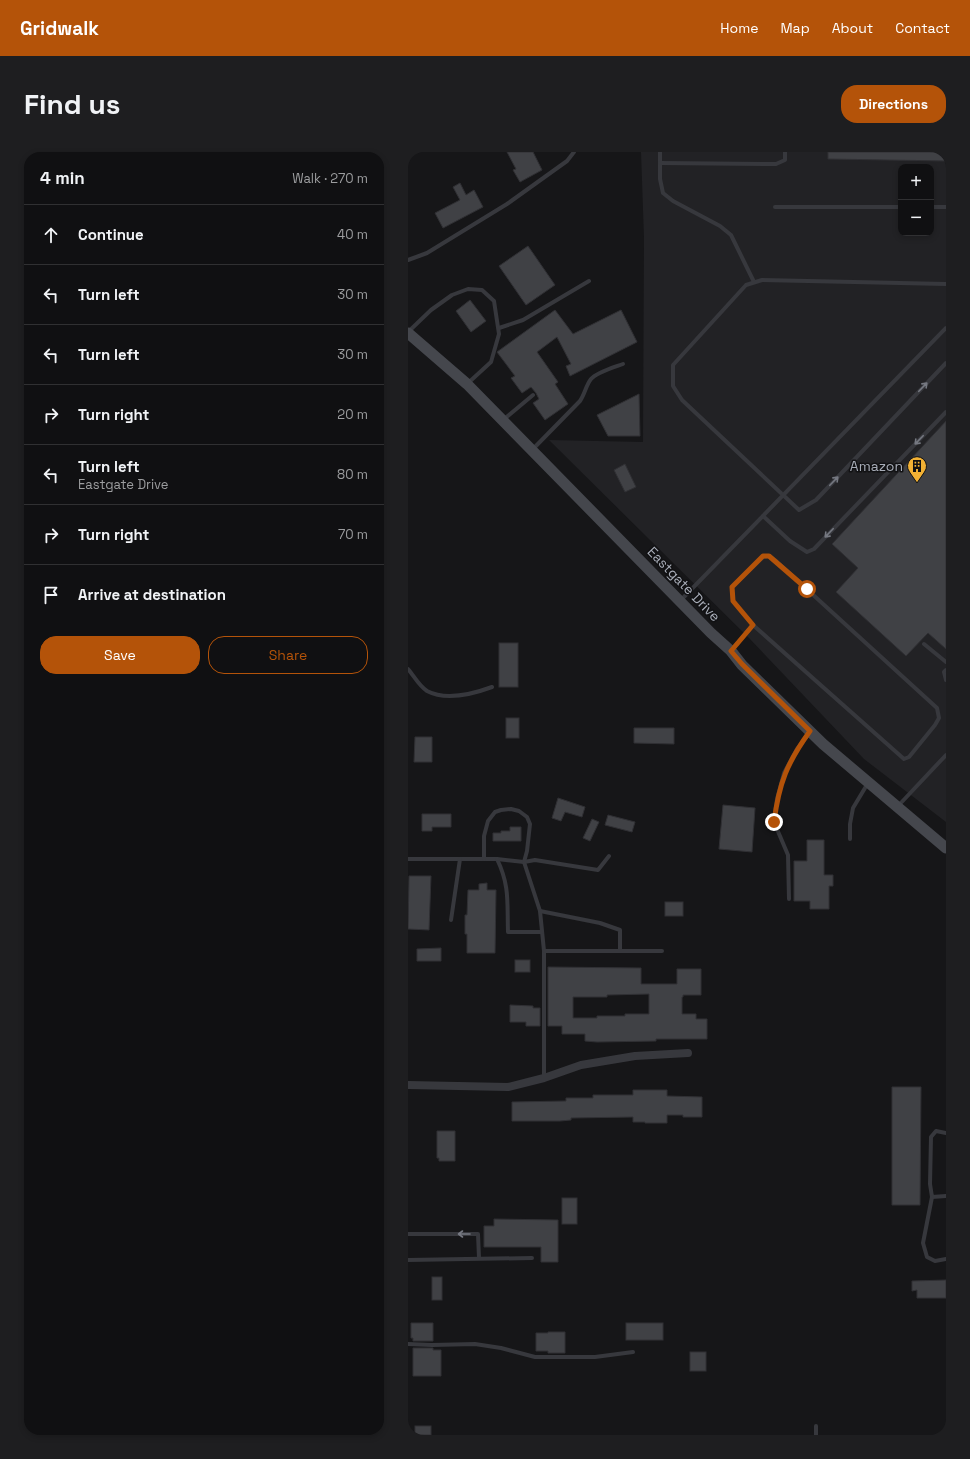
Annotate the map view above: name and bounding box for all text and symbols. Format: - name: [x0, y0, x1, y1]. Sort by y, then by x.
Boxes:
- text: Gridwalk: [20, 16, 99, 41]
- text: Home: [720, 19, 758, 37]
- text: Map: [780, 19, 810, 37]
- text: About: [832, 19, 873, 37]
- text: Contact: [895, 19, 950, 37]
- button: Directions: [841, 85, 946, 123]
- text: Find us: [24, 86, 121, 122]
- map controls: [898, 164, 934, 236]
- button: +: [898, 164, 934, 200]
- text: 4 min: [40, 167, 85, 189]
- text: Walk · 270 m: [292, 170, 368, 187]
- button: −: [898, 200, 934, 236]
- icon: ahead: [40, 224, 62, 246]
- text: Continue: [78, 225, 144, 244]
- text: 40 m: [337, 226, 368, 243]
- icon: left: [40, 284, 62, 306]
- text: Turn left: [78, 285, 140, 304]
- text: 30 m: [337, 286, 368, 303]
- icon: left: [40, 344, 62, 366]
- text: Turn left: [78, 345, 140, 364]
- text: 30 m: [337, 346, 368, 363]
- one-way arrow: [919, 382, 928, 392]
- icon: right: [40, 404, 62, 426]
- text: Turn right: [78, 405, 149, 424]
- text: 20 m: [337, 406, 368, 423]
- one-way arrow: [914, 435, 924, 445]
- building icon: Amazon: [906, 455, 928, 483]
- text: Turn left: [78, 457, 140, 476]
- place label: Amazon: [850, 457, 903, 475]
- icon: left: [40, 464, 62, 486]
- text: 80 m: [337, 466, 368, 483]
- text: Eastgate Drive: [78, 476, 169, 493]
- one-way arrow: [829, 476, 839, 486]
- icon: right: [40, 524, 62, 546]
- text: Turn right: [78, 525, 149, 544]
- text: 70 m: [338, 526, 368, 543]
- one-way arrow: [824, 528, 834, 538]
- street label: Eastgate Drive: [644, 543, 724, 625]
- route start: [798, 580, 816, 598]
- icon: arrive: [40, 584, 62, 606]
- text: Arrive at destination: [78, 585, 226, 604]
- button: Save: [40, 636, 200, 674]
- button: Share: [208, 636, 368, 674]
- route end: [765, 813, 783, 831]
- one-way arrow: [458, 1230, 471, 1238]

